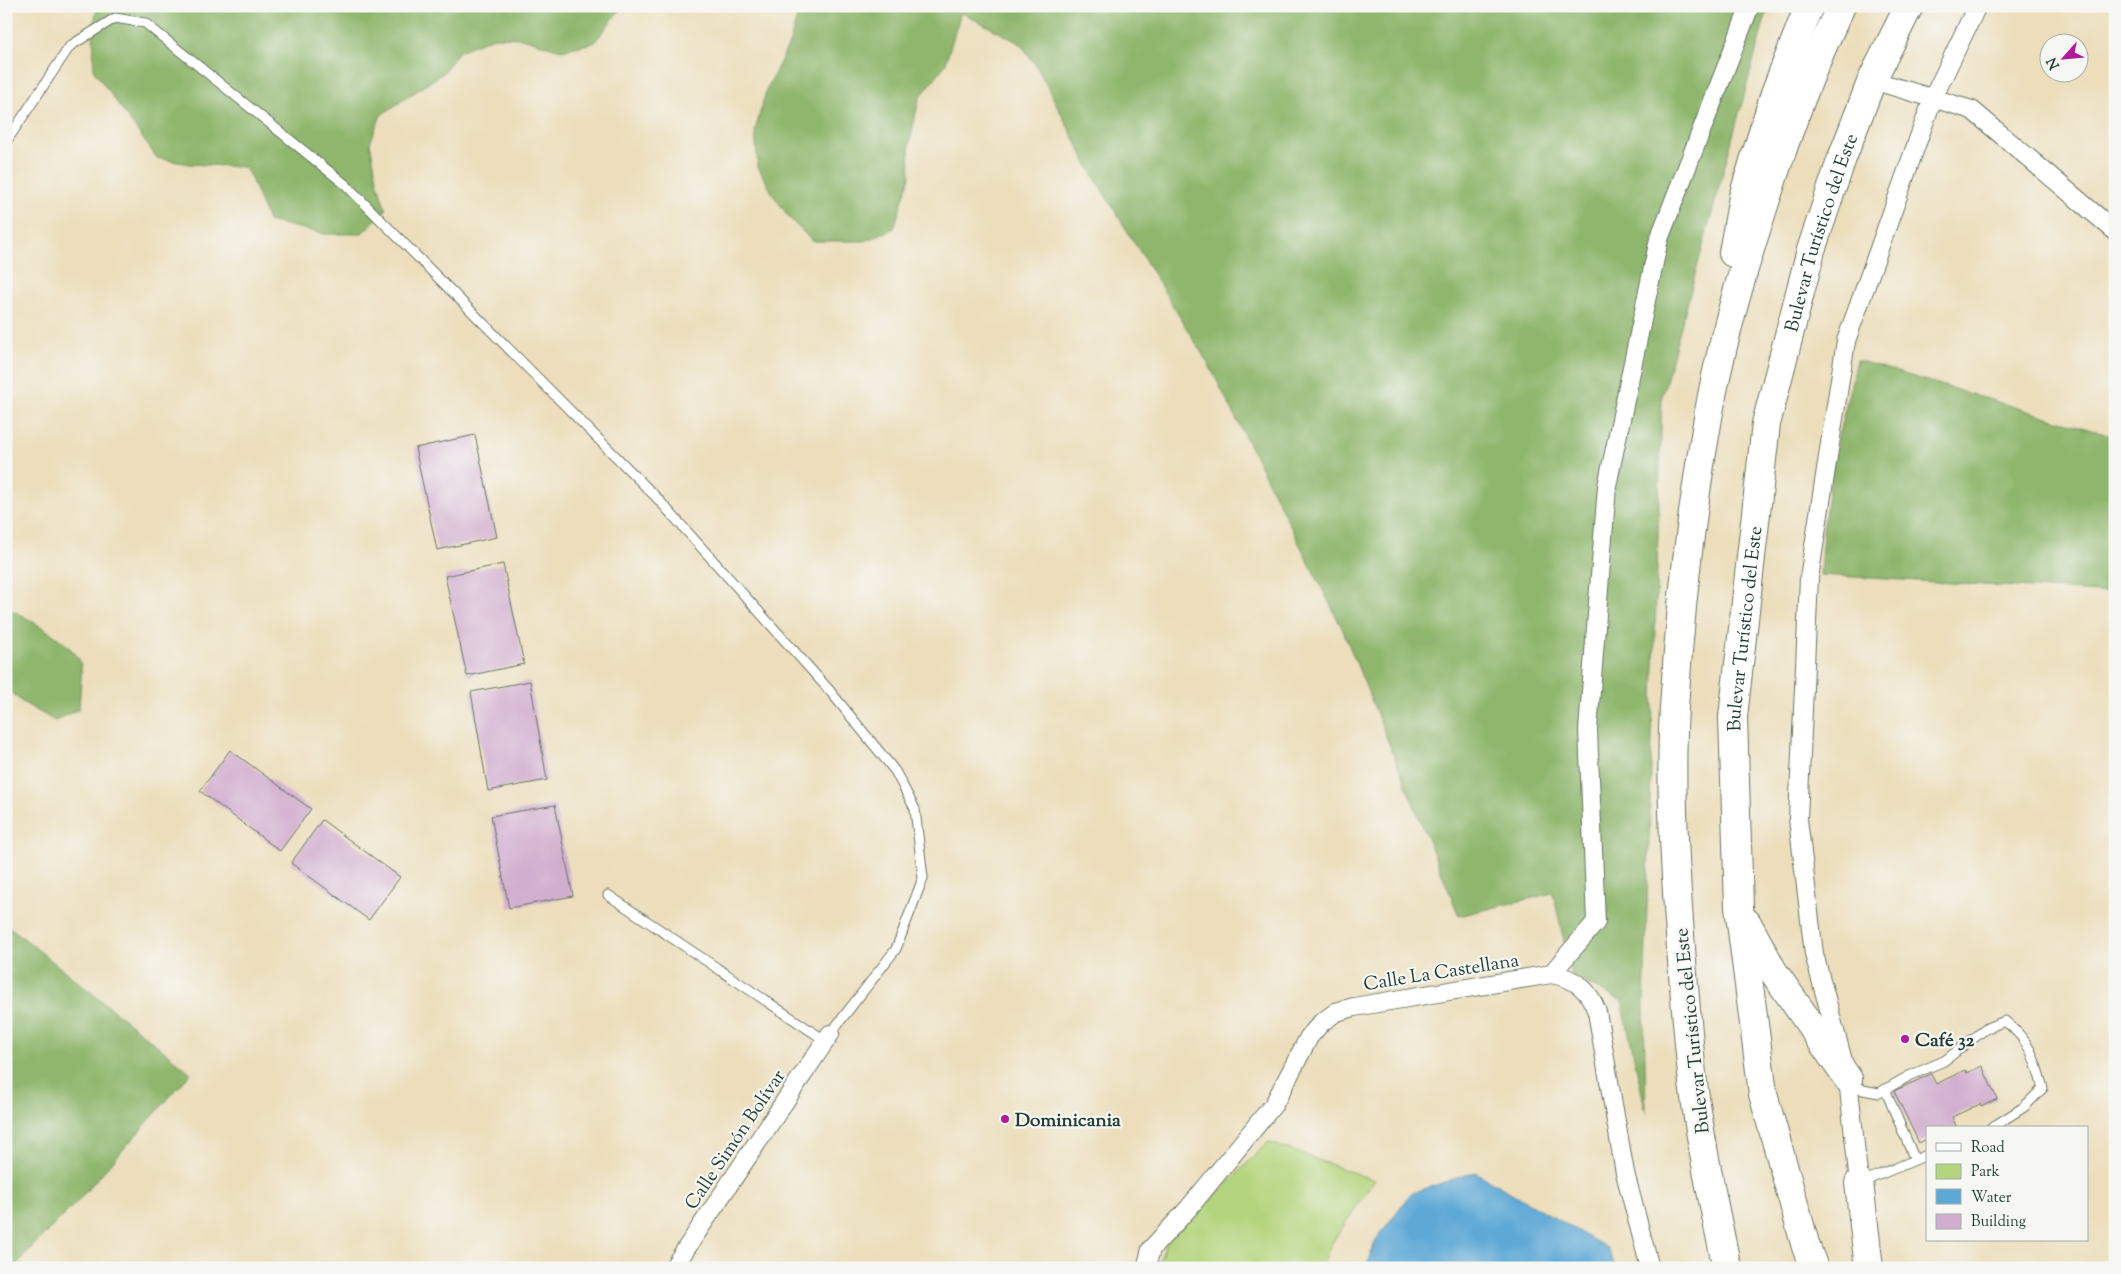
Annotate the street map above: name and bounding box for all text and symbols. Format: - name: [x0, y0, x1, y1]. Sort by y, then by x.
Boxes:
- north arrow: [2038, 32, 2088, 82]
- text: N: [2043, 53, 2066, 73]
- street label: Bulevar Turístico del Este: [1779, 130, 1866, 335]
- street label: Bulevar Turístico del Este: [1722, 524, 1770, 732]
- street label: Bulevar Turístico del Este: [1669, 926, 1718, 1135]
- street label: Calle La Castellana: [1362, 948, 1521, 999]
- place label: Café 32: [1915, 1028, 1975, 1055]
- marker: Café 32: [1899, 1033, 1911, 1045]
- street label: Calle Simón Bolívar: [679, 1065, 793, 1216]
- place label: Dominicania: [1015, 1108, 1121, 1135]
- marker: Dominicania: [999, 1113, 1011, 1125]
- legend: [1926, 1126, 2088, 1242]
- text: Road: [1971, 1138, 2005, 1159]
- text: Park: [1971, 1162, 2000, 1183]
- text: Water: [1971, 1188, 2012, 1209]
- text: Building: [1971, 1212, 2026, 1233]

